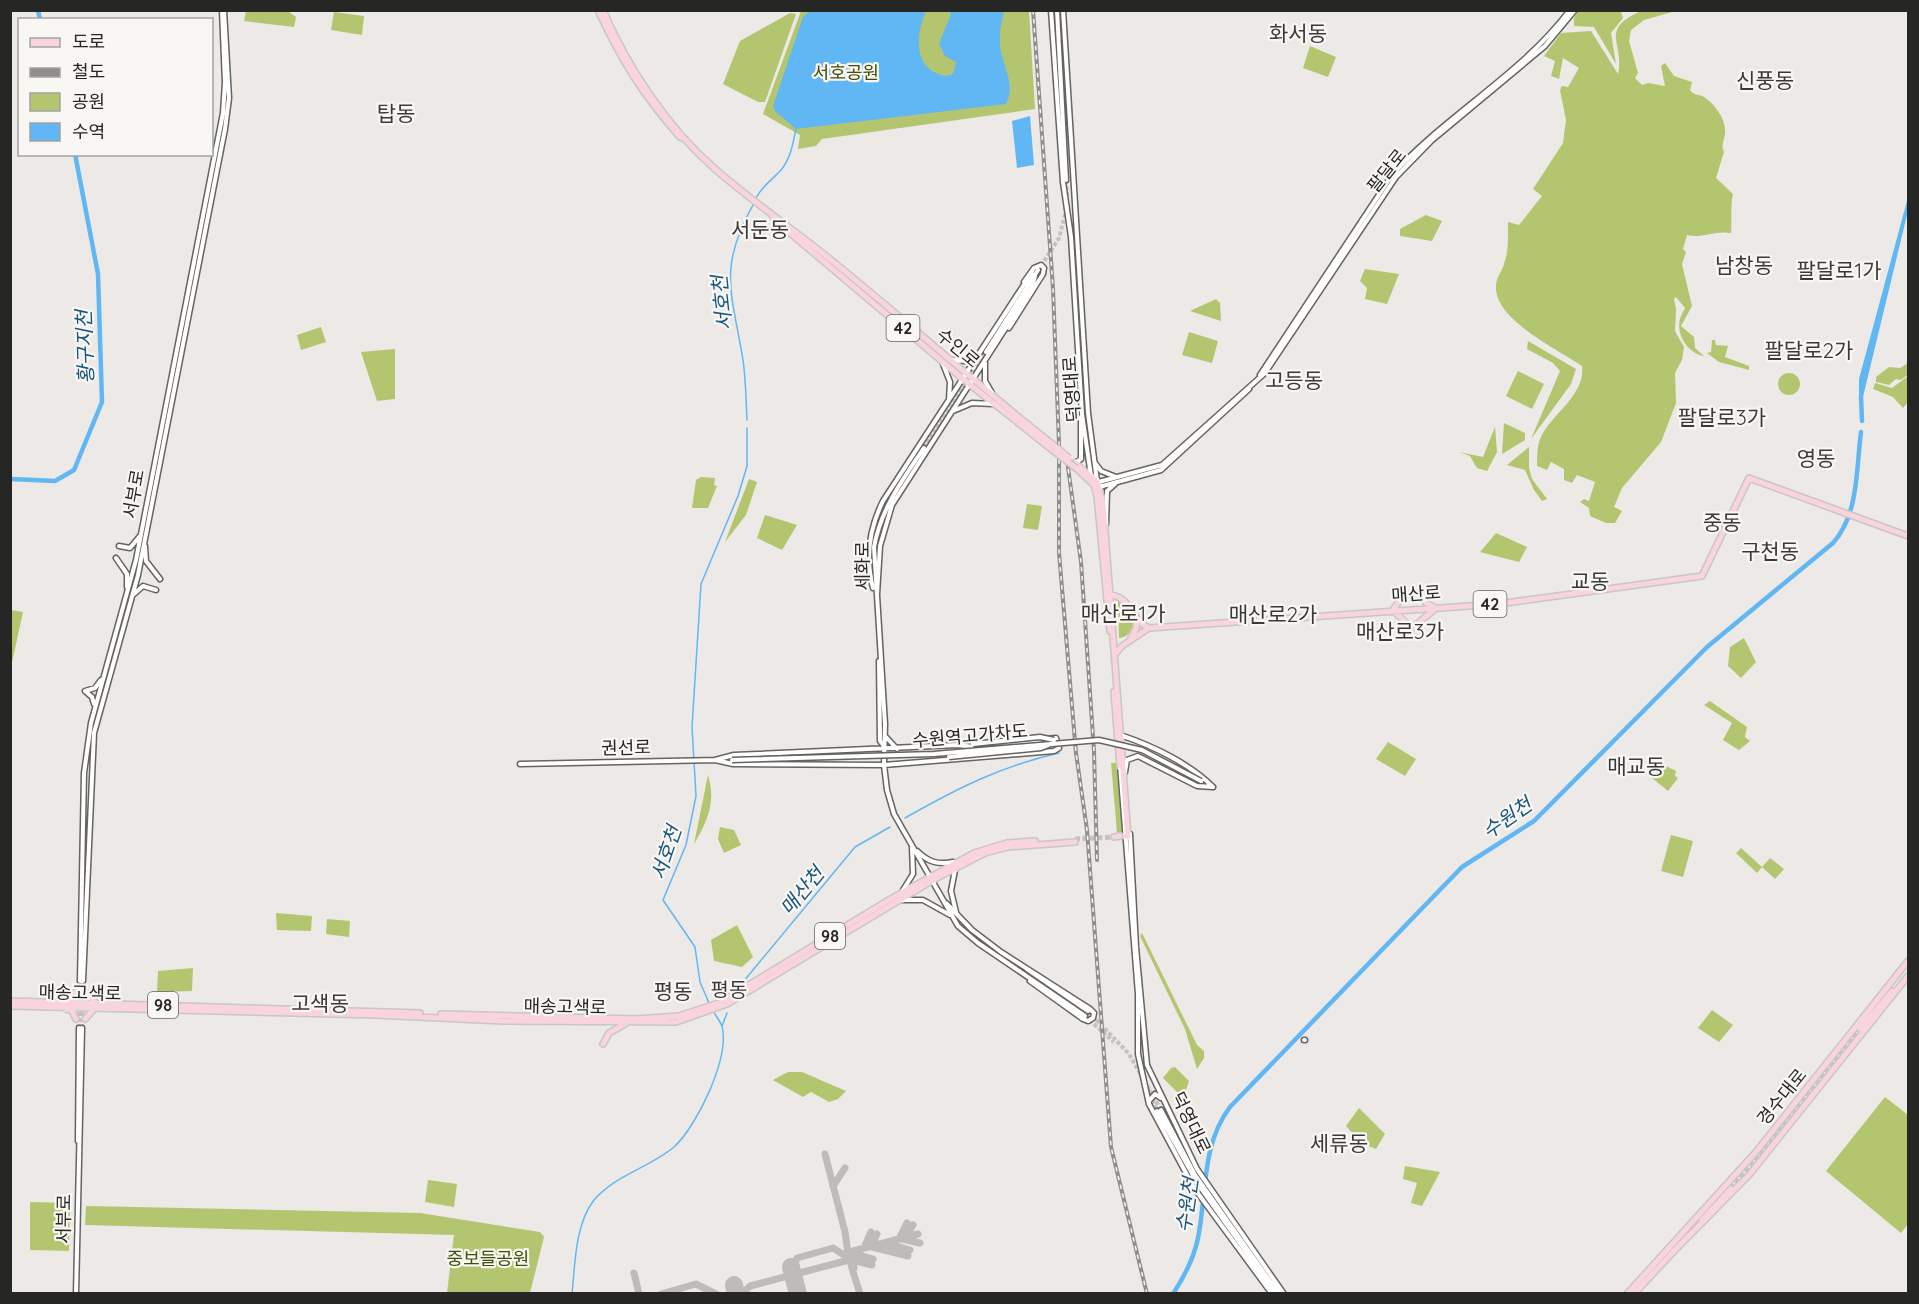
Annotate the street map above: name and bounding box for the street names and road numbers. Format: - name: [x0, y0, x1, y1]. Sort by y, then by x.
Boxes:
- street label: 팔달로: [1362, 144, 1411, 197]
- road number: 42: [886, 315, 920, 341]
- street label: 수인로: [932, 323, 985, 372]
- street label: 덕영대로: [1058, 355, 1085, 423]
- street label: 서부로: [118, 467, 149, 520]
- street label: 세화로: [851, 541, 874, 591]
- street label: 매산로: [1390, 580, 1442, 607]
- road number: 42: [1474, 591, 1506, 617]
- street label: 수원역고가차도: [911, 719, 1029, 752]
- street label: 권선로: [601, 736, 651, 759]
- road number: 98: [815, 923, 845, 949]
- street label: 매송고색로: [38, 980, 122, 1005]
- road number: 98: [148, 992, 178, 1018]
- street label: 매송고색로: [523, 994, 607, 1019]
- street label: 경수대로: [1752, 1064, 1811, 1130]
- street label: 덕영대로: [1167, 1088, 1216, 1158]
- street label: 서부로: [52, 1194, 75, 1244]

